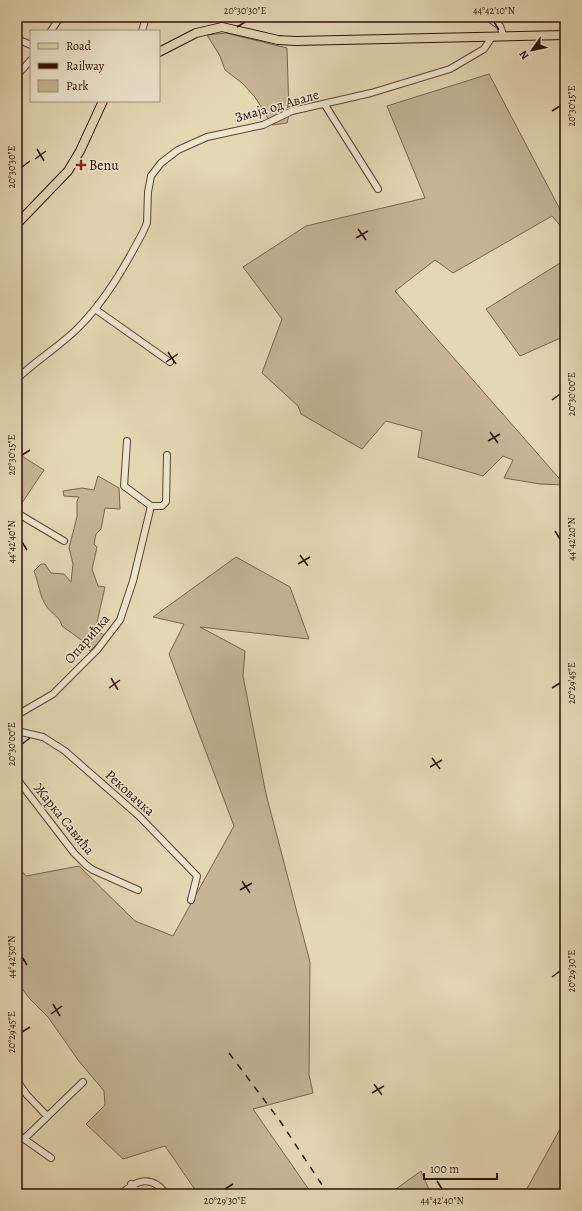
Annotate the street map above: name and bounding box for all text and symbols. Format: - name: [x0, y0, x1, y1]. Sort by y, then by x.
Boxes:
- text: 20°30'30"E: [224, 4, 266, 17]
- text: 44°42'10"N: [473, 4, 515, 17]
- legend: [30, 30, 160, 102]
- north arrow: [512, 30, 552, 70]
- text: Road: [66, 38, 92, 54]
- text: N: [516, 48, 533, 63]
- text: Railway: [66, 58, 105, 74]
- text: Park: [66, 78, 89, 94]
- street label: Змаја од Авале: [233, 85, 321, 127]
- text: 20°30'15"E: [565, 85, 578, 126]
- text: 20°30'30"E: [5, 146, 18, 188]
- place label: Benu: [89, 156, 119, 175]
- marker: Benu: [76, 160, 86, 170]
- text: 20°30'00"E: [565, 372, 578, 416]
- text: 20°30'15"E: [5, 434, 18, 475]
- text: 44°42'20"N: [565, 517, 578, 561]
- text: 44°42'40"N: [5, 520, 18, 564]
- street label: Опарићка: [60, 609, 114, 668]
- text: 20°29'45"E: [565, 662, 578, 704]
- text: 20°30'00"E: [5, 722, 18, 766]
- street label: Рековачка: [101, 766, 159, 821]
- street label: Жарка Савића: [29, 779, 99, 859]
- text: 44°42'50"N: [5, 936, 18, 978]
- text: 20°29'30"E: [565, 950, 578, 992]
- text: 20°29'45"E: [5, 1011, 18, 1053]
- scale bar: [424, 1155, 497, 1181]
- text: 100 m: [430, 1161, 459, 1177]
- text: 20°29'30"E: [204, 1194, 246, 1207]
- text: 44°42'40"N: [420, 1194, 464, 1207]

